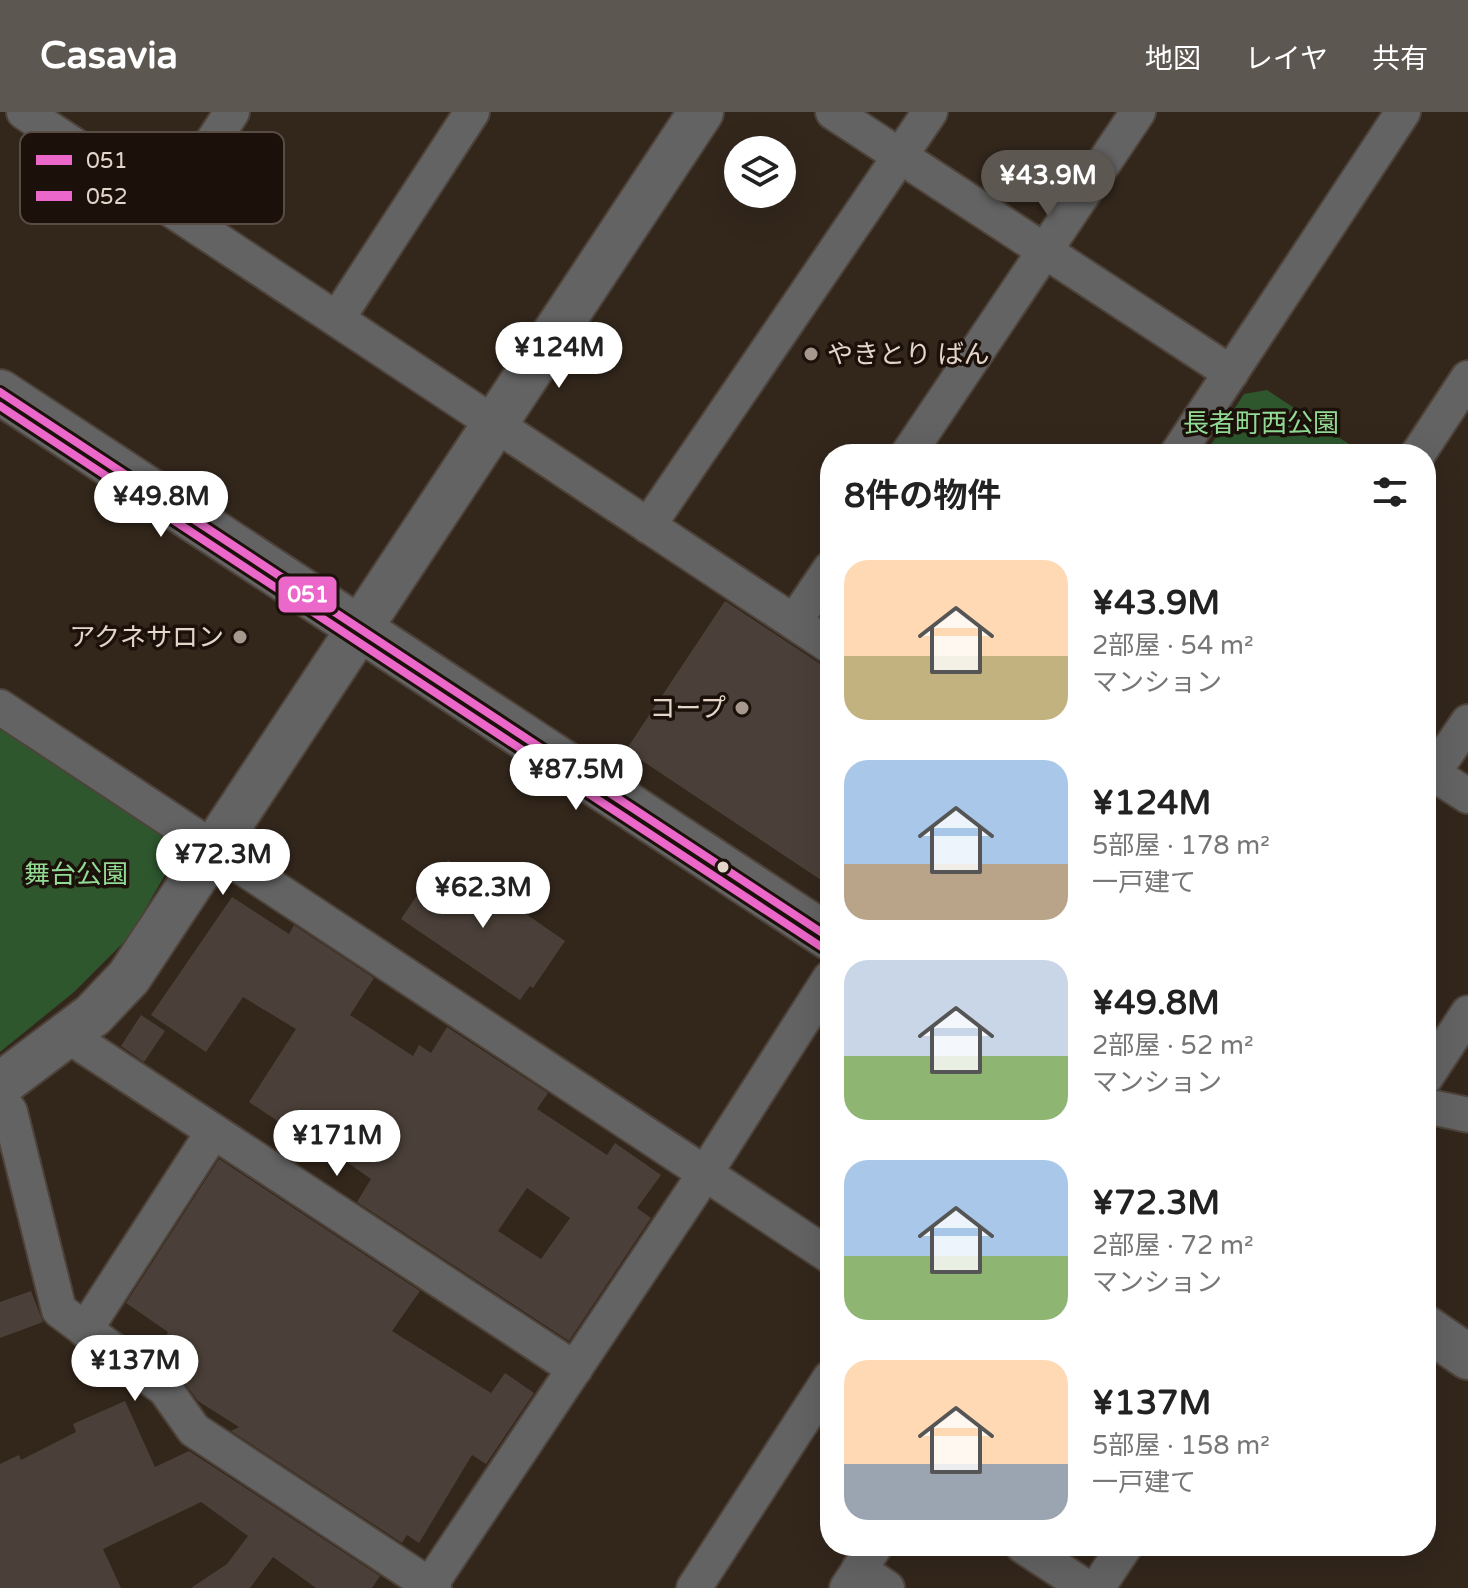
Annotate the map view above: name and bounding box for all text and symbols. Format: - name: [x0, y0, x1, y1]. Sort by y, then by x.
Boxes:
- text: Casavia: [40, 33, 178, 79]
- text: 地図: [1145, 42, 1201, 76]
- text: レイヤ: [1245, 42, 1328, 76]
- text: 共有: [1372, 42, 1428, 76]
- legend: [20, 132, 284, 224]
- map controls: [724, 136, 796, 208]
- button: layers: [724, 136, 796, 208]
- text: 051: [86, 148, 127, 174]
- pin: ¥43.9M: [983, 150, 1113, 218]
- text: ¥43.9M: [999, 160, 1097, 191]
- text: 052: [86, 184, 127, 210]
- pin: ¥124M: [503, 322, 615, 390]
- text: ¥124M: [513, 332, 605, 363]
- place label: やきとり ばん: [827, 339, 990, 370]
- marker: やきとり ばん: [802, 345, 820, 363]
- park label: 長者町西公園: [1183, 408, 1339, 439]
- icon: filters: [1368, 470, 1412, 514]
- pin: ¥49.8M: [96, 471, 226, 539]
- text: 8件の物件: [844, 476, 1001, 517]
- text: ¥49.8M: [112, 481, 210, 512]
- line badge: 051: [277, 575, 338, 614]
- text: 051: [287, 582, 329, 608]
- text: ¥43.9M: [1092, 583, 1220, 624]
- icon: home: [908, 592, 1004, 688]
- place label: アクネサロン: [69, 622, 224, 653]
- marker: アクネサロン: [231, 628, 249, 646]
- text: 2部屋 · 54 m²: [1092, 630, 1254, 661]
- text: マンション: [1092, 667, 1222, 698]
- place label: コープ: [650, 693, 726, 724]
- marker: コープ: [733, 699, 751, 717]
- pin: ¥87.5M: [511, 744, 641, 812]
- text: ¥87.5M: [528, 754, 624, 785]
- text: ¥124M: [1092, 783, 1211, 824]
- icon: home: [908, 792, 1004, 888]
- pin: ¥72.3M: [158, 829, 288, 897]
- text: 5部屋 · 178 m²: [1092, 830, 1270, 861]
- text: ¥72.3M: [174, 839, 272, 870]
- park label: 舞台公園: [24, 859, 128, 890]
- unlabelled marker: [715, 859, 731, 875]
- pin: ¥62.3M: [418, 862, 548, 930]
- text: 一戸建て: [1092, 867, 1196, 898]
- text: ¥62.3M: [434, 872, 532, 903]
- text: ¥49.8M: [1092, 983, 1220, 1024]
- icon: home: [908, 992, 1004, 1088]
- text: 2部屋 · 52 m²: [1092, 1030, 1254, 1061]
- text: マンション: [1092, 1067, 1222, 1098]
- pin: ¥171M: [281, 1110, 393, 1178]
- text: ¥171M: [291, 1120, 383, 1151]
- text: ¥72.3M: [1092, 1183, 1220, 1224]
- icon: home: [908, 1192, 1004, 1288]
- text: 2部屋 · 72 m²: [1092, 1230, 1254, 1261]
- text: マンション: [1092, 1267, 1222, 1298]
- pin: ¥137M: [79, 1335, 191, 1403]
- text: ¥137M: [89, 1345, 181, 1376]
- text: ¥137M: [1092, 1383, 1211, 1424]
- icon: home: [908, 1392, 1004, 1488]
- text: 5部屋 · 158 m²: [1092, 1430, 1270, 1461]
- text: 一戸建て: [1092, 1467, 1196, 1498]

